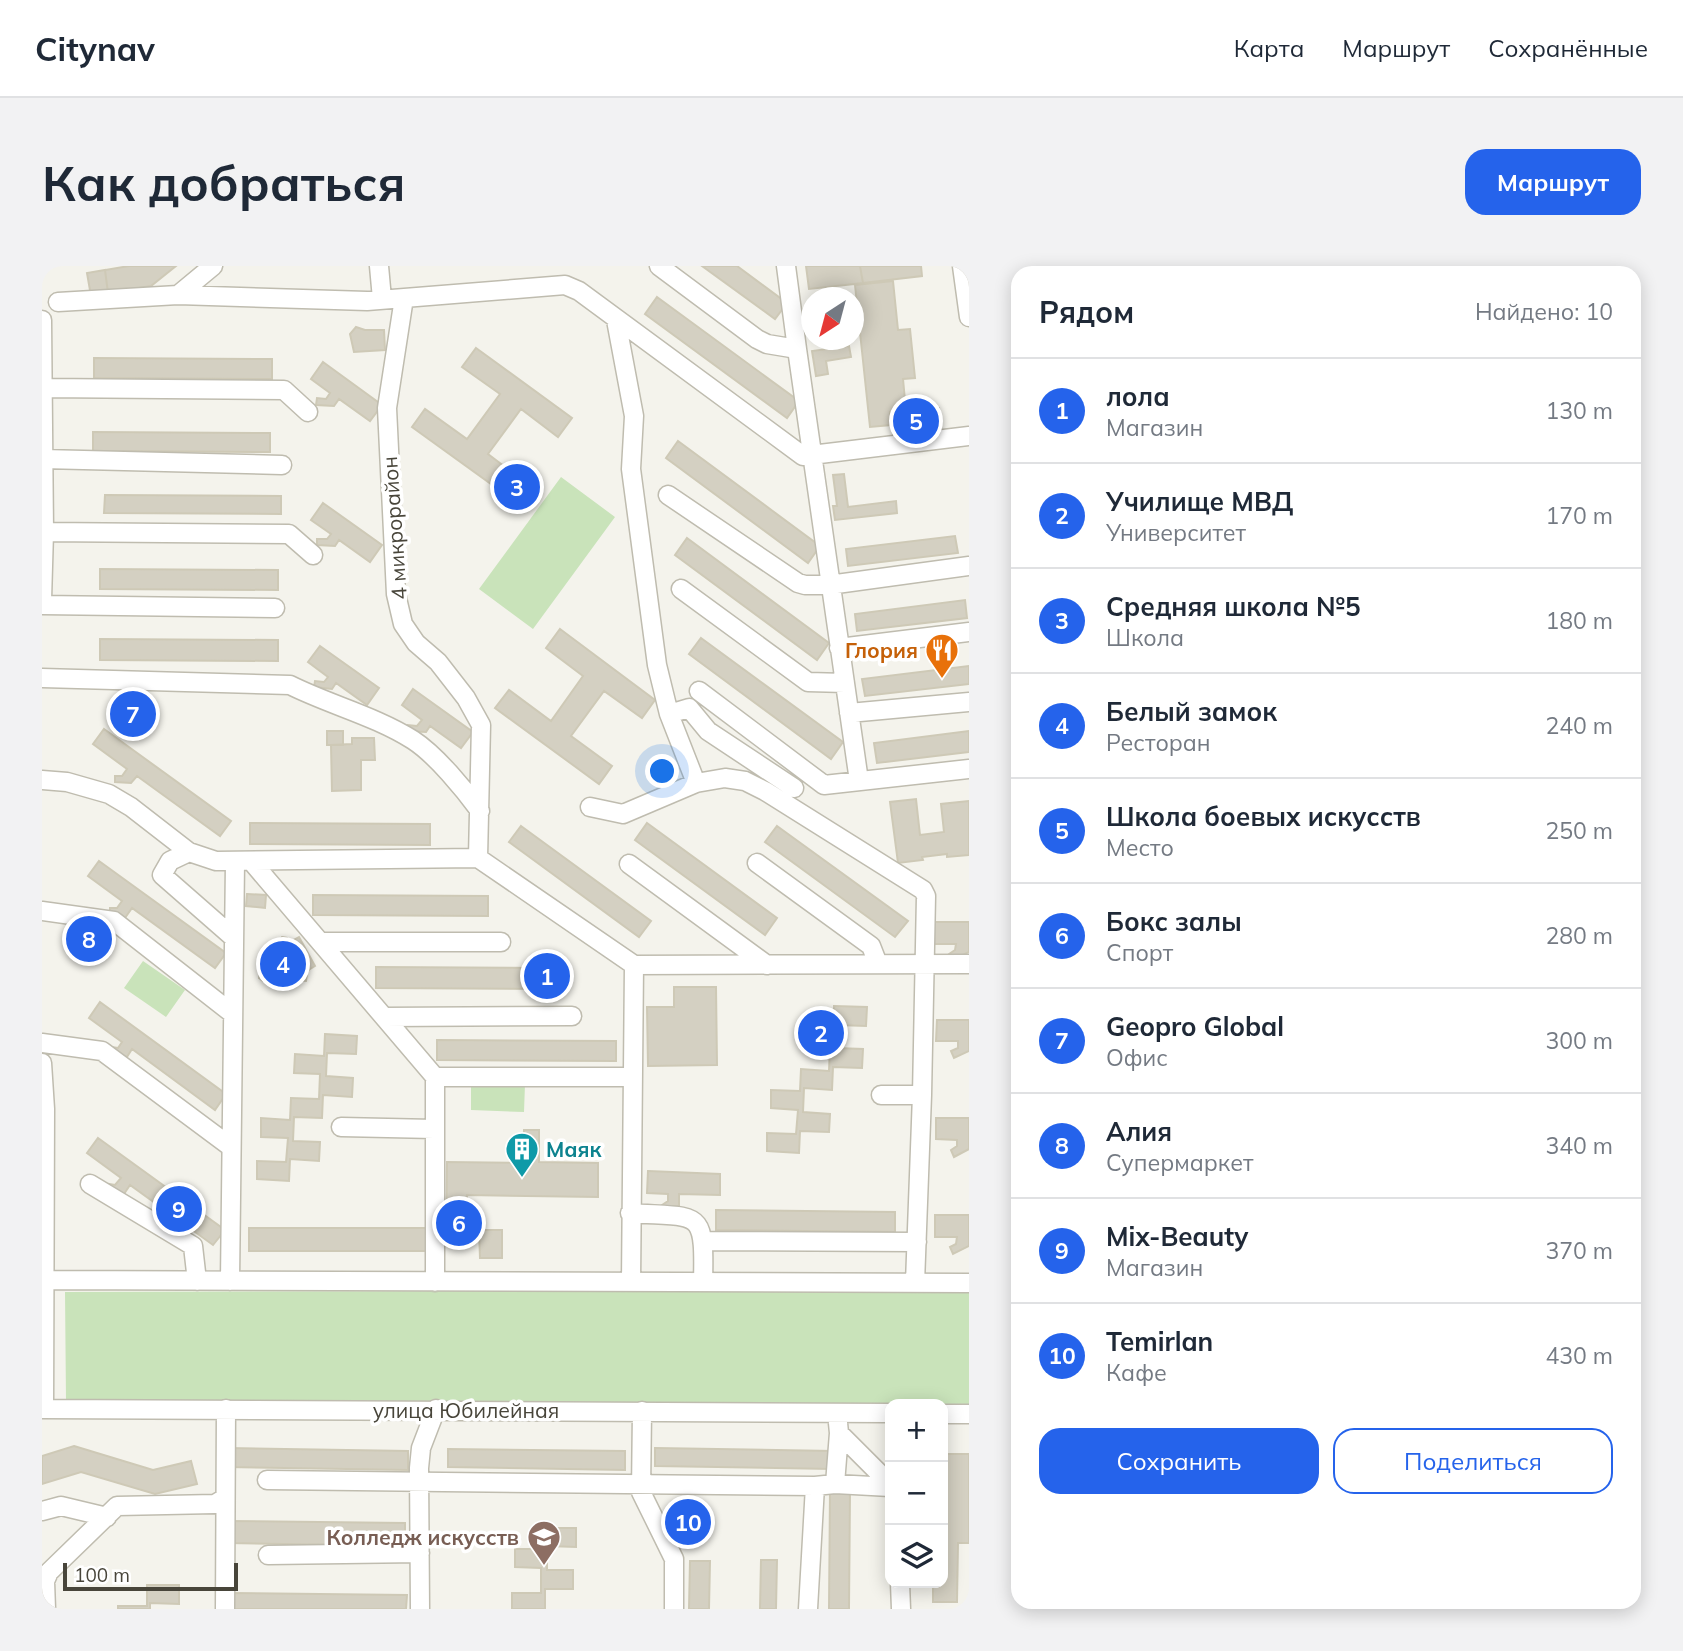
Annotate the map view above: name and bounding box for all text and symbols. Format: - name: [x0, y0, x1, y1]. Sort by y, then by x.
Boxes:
- text: Citynav: [35, 28, 155, 69]
- text: Карта: [1234, 33, 1304, 63]
- text: Маршрут: [1342, 33, 1450, 63]
- text: Сохранённые: [1488, 33, 1648, 63]
- button: Маршрут: [1465, 149, 1641, 215]
- text: Как добраться: [42, 152, 405, 213]
- north arrow: [801, 287, 864, 350]
- text: Рядом: [1039, 293, 1134, 331]
- text: Найдено: 10: [1475, 297, 1613, 326]
- text: лола: [1106, 380, 1170, 413]
- pin: 5: [893, 395, 939, 447]
- text: 1: [1055, 396, 1069, 425]
- text: 130 m: [1545, 396, 1613, 425]
- text: Магазин: [1106, 413, 1203, 442]
- street label: 4 микрорайон: [376, 455, 412, 601]
- pin: 3: [494, 461, 540, 513]
- text: Училище МВД: [1106, 485, 1293, 518]
- text: 2: [1055, 501, 1069, 530]
- text: 170 m: [1545, 501, 1613, 530]
- text: Университет: [1106, 518, 1246, 547]
- text: Средняя школа №5: [1106, 590, 1361, 623]
- text: 3: [1055, 606, 1069, 635]
- text: 180 m: [1545, 606, 1613, 635]
- text: Школа: [1106, 623, 1184, 652]
- restaurant icon: Глория: [923, 631, 961, 680]
- place label: Глория: [845, 637, 918, 663]
- pin: 7: [110, 688, 156, 740]
- text: Белый замок: [1106, 695, 1277, 728]
- text: 4: [1055, 711, 1069, 740]
- text: 240 m: [1545, 711, 1613, 740]
- text: Ресторан: [1106, 728, 1211, 757]
- your location: [645, 754, 679, 788]
- text: Школа боевых искусств: [1106, 800, 1421, 833]
- text: 5: [1055, 816, 1069, 845]
- text: 250 m: [1545, 816, 1613, 845]
- text: Место: [1106, 833, 1174, 862]
- text: Бокс залы: [1106, 905, 1242, 938]
- pin: 8: [66, 913, 112, 965]
- text: 6: [1055, 921, 1069, 950]
- text: 280 m: [1545, 921, 1613, 950]
- pin: 4: [260, 938, 306, 990]
- text: Спорт: [1106, 938, 1173, 967]
- pin: 1: [524, 950, 570, 1002]
- pin: 2: [798, 1007, 844, 1059]
- text: Geopro Global: [1106, 1010, 1284, 1043]
- text: 7: [1055, 1026, 1069, 1055]
- text: 300 m: [1545, 1026, 1613, 1055]
- text: Офис: [1106, 1043, 1168, 1072]
- text: Алия: [1106, 1115, 1172, 1148]
- building icon: Маяк: [503, 1130, 541, 1179]
- text: 8: [1055, 1131, 1069, 1160]
- text: 340 m: [1545, 1131, 1613, 1160]
- place label: Маяк: [546, 1136, 603, 1162]
- text: Супермаркет: [1106, 1148, 1253, 1177]
- pin: 9: [156, 1183, 202, 1235]
- pin: 6: [436, 1197, 482, 1249]
- text: Mix-Beauty: [1106, 1220, 1248, 1253]
- text: 9: [1055, 1236, 1069, 1265]
- text: 370 m: [1545, 1236, 1613, 1265]
- text: Магазин: [1106, 1253, 1203, 1282]
- text: Temirlan: [1106, 1325, 1213, 1358]
- text: 10: [1048, 1341, 1076, 1370]
- text: 430 m: [1545, 1341, 1613, 1370]
- text: Кафе: [1106, 1358, 1167, 1387]
- street label: улица Юбилейная: [373, 1397, 559, 1423]
- map controls: [885, 1399, 948, 1588]
- button: +: [885, 1399, 948, 1462]
- button: Сохранить: [1039, 1428, 1319, 1494]
- button: Поделиться: [1333, 1428, 1613, 1494]
- button: −: [885, 1462, 948, 1525]
- pin: 10: [665, 1496, 711, 1548]
- school or university icon: Колледж искусств: [525, 1518, 563, 1567]
- place label: Колледж искусств: [327, 1524, 519, 1550]
- button: layers: [885, 1525, 948, 1588]
- scale bar: [63, 1560, 238, 1592]
- text: 100 m: [74, 1563, 130, 1587]

